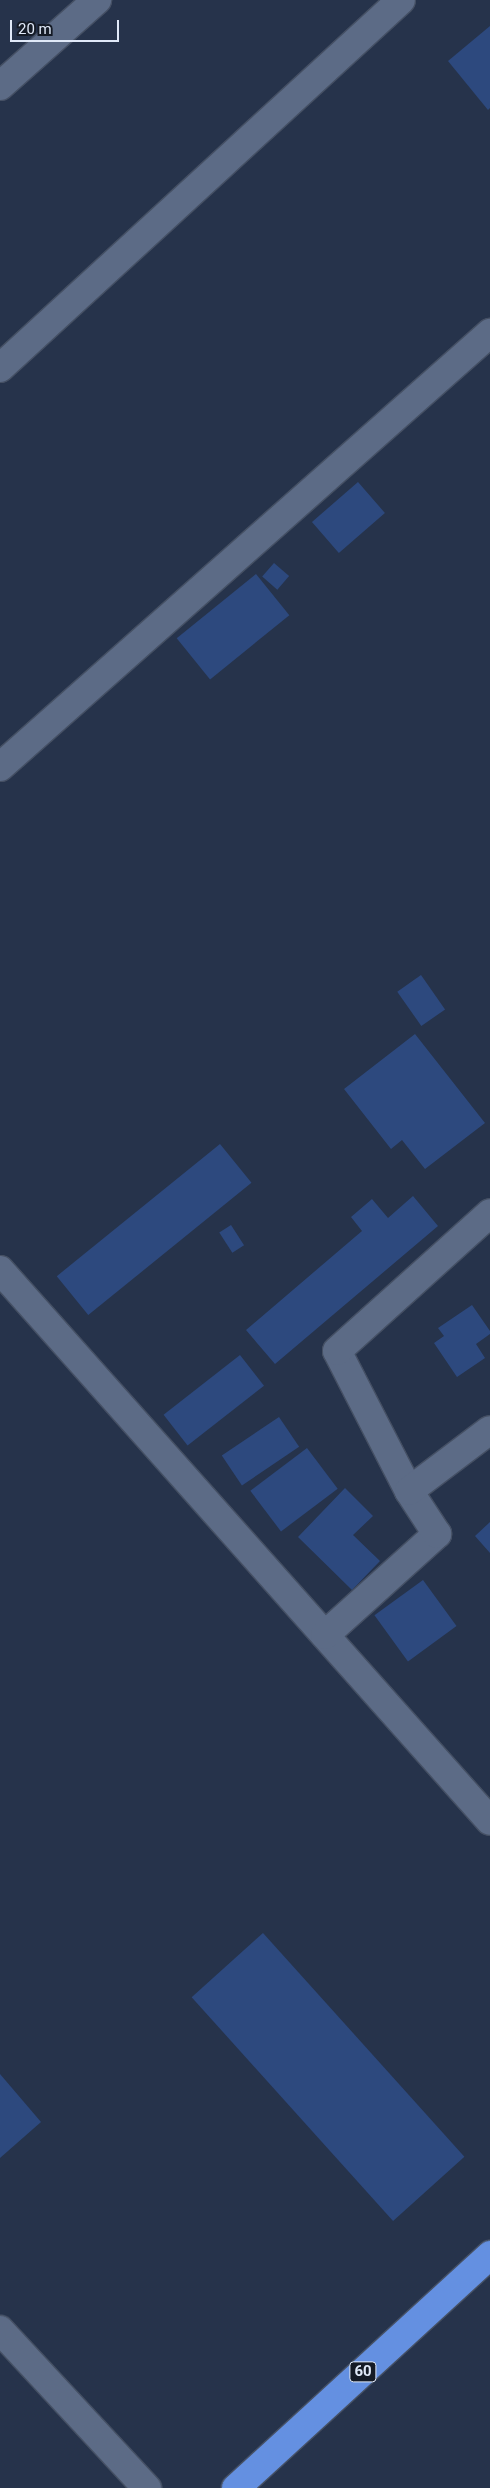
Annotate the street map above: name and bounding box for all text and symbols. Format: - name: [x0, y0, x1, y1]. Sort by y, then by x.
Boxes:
- scale bar: [12, 10, 121, 42]
- text: 20 m: [18, 20, 52, 38]
- road number: 60: [349, 2360, 377, 2384]

